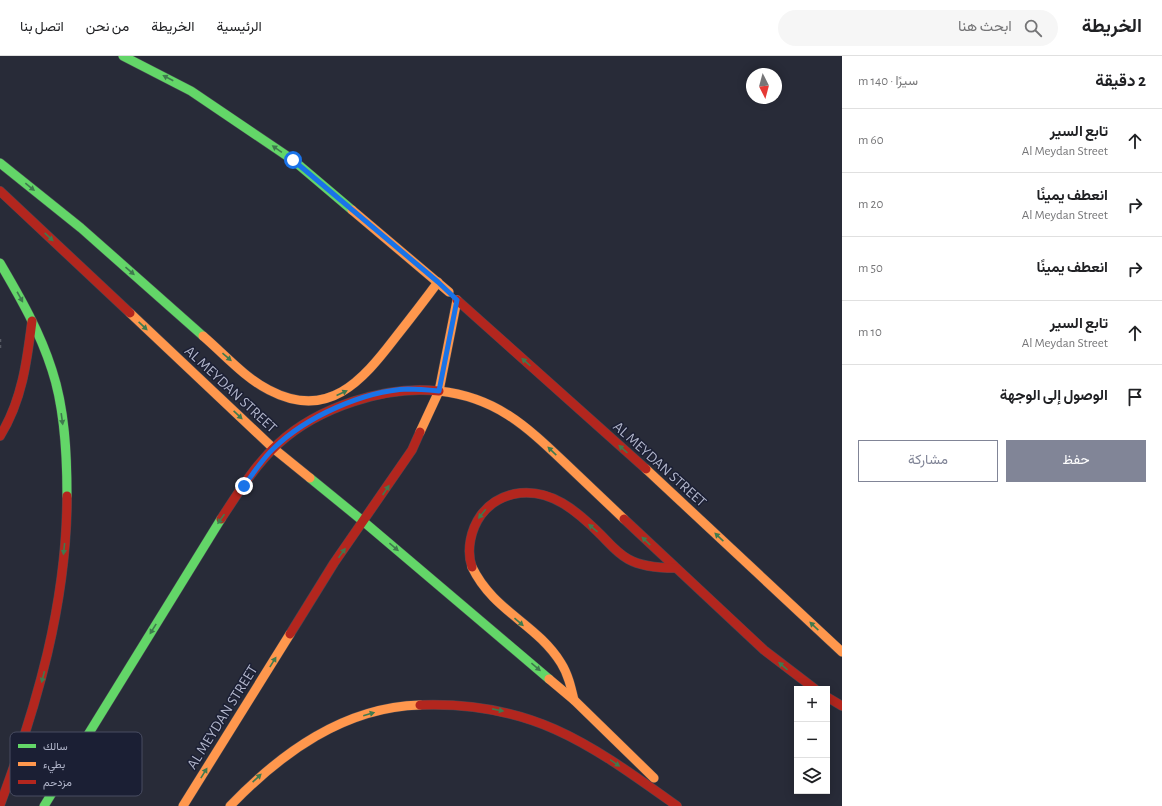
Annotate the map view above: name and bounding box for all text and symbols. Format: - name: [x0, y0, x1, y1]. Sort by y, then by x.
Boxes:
- search box: [778, 10, 1058, 46]
- icon: search: [1022, 17, 1044, 39]
- text: الخريطة: [1082, 17, 1142, 36]
- text: ابحث هنا: [958, 19, 1012, 34]
- text: اتصل بنا: [20, 20, 64, 34]
- text: من نحن: [86, 20, 129, 34]
- text: الخريطة: [151, 20, 195, 34]
- text: الرئيسية: [217, 20, 262, 34]
- north arrow: [746, 68, 782, 104]
- text: 2 دقيقة: [1095, 72, 1146, 89]
- one-way arrow: [162, 75, 174, 82]
- text: سيرًا · 140 m: [858, 75, 918, 88]
- text: تابع السير: [1050, 124, 1108, 139]
- icon: ahead: [1124, 130, 1146, 152]
- text: 60 m: [858, 134, 884, 147]
- one-way arrow: [271, 145, 282, 153]
- text: Al Meydan Street: [1022, 145, 1108, 158]
- route start: [284, 151, 302, 169]
- one-way arrow: [25, 183, 36, 192]
- text: انعطف يمينًا: [1037, 188, 1108, 203]
- icon: right: [1124, 194, 1146, 216]
- text: 20 m: [858, 198, 883, 211]
- text: Al Meydan Street: [1022, 209, 1108, 222]
- one-way arrow: [44, 232, 54, 242]
- icon: right: [1124, 258, 1146, 280]
- text: انعطف يمينًا: [1037, 260, 1108, 275]
- text: 50 m: [858, 262, 883, 275]
- one-way arrow: [125, 266, 135, 276]
- one-way arrow: [16, 291, 23, 303]
- text: تابع السير: [1050, 316, 1108, 331]
- one-way arrow: [139, 321, 148, 330]
- icon: ahead: [1124, 322, 1146, 344]
- text: 10 m: [858, 326, 882, 339]
- text: Al Meydan Street: [1022, 337, 1108, 350]
- street label: AL MEYDAN STREET: [182, 343, 280, 436]
- one-way arrow: [223, 352, 232, 361]
- one-way arrow: [521, 357, 531, 367]
- icon: arrive: [1124, 386, 1146, 408]
- text: الوصول إلى الوجهة: [1000, 388, 1108, 403]
- one-way arrow: [336, 390, 347, 396]
- one-way arrow: [233, 410, 243, 420]
- one-way arrow: [59, 413, 65, 425]
- street label: AL MEYDAN STREET: [610, 419, 710, 510]
- button: مشاركة: [858, 440, 998, 482]
- button: حفظ: [1006, 440, 1146, 482]
- one-way arrow: [618, 444, 628, 453]
- one-way arrow: [548, 447, 557, 456]
- route end: [235, 477, 253, 495]
- one-way arrow: [382, 484, 390, 495]
- one-way arrow: [478, 509, 487, 520]
- one-way arrow: [217, 513, 225, 524]
- one-way arrow: [588, 523, 598, 532]
- one-way arrow: [714, 533, 723, 542]
- one-way arrow: [642, 537, 651, 546]
- one-way arrow: [61, 543, 68, 555]
- one-way arrow: [389, 543, 400, 552]
- one-way arrow: [338, 547, 346, 558]
- one-way arrow: [514, 617, 524, 627]
- one-way arrow: [809, 622, 818, 631]
- one-way arrow: [149, 623, 156, 635]
- one-way arrow: [269, 656, 276, 668]
- street label: AL MEYDAN STREET: [184, 662, 261, 772]
- one-way arrow: [778, 662, 789, 670]
- one-way arrow: [531, 663, 541, 672]
- one-way arrow: [40, 671, 46, 683]
- map controls: [794, 686, 830, 794]
- button: +: [794, 686, 830, 722]
- one-way arrow: [491, 708, 504, 714]
- one-way arrow: [363, 711, 375, 717]
- button: −: [794, 722, 830, 758]
- legend: [10, 732, 142, 796]
- text: سالك: [43, 741, 68, 752]
- button: layers: [794, 758, 830, 794]
- text: بطيء: [43, 759, 65, 774]
- one-way arrow: [610, 759, 620, 767]
- one-way arrow: [200, 768, 208, 778]
- one-way arrow: [252, 773, 262, 783]
- text: مزدحم: [43, 777, 72, 790]

